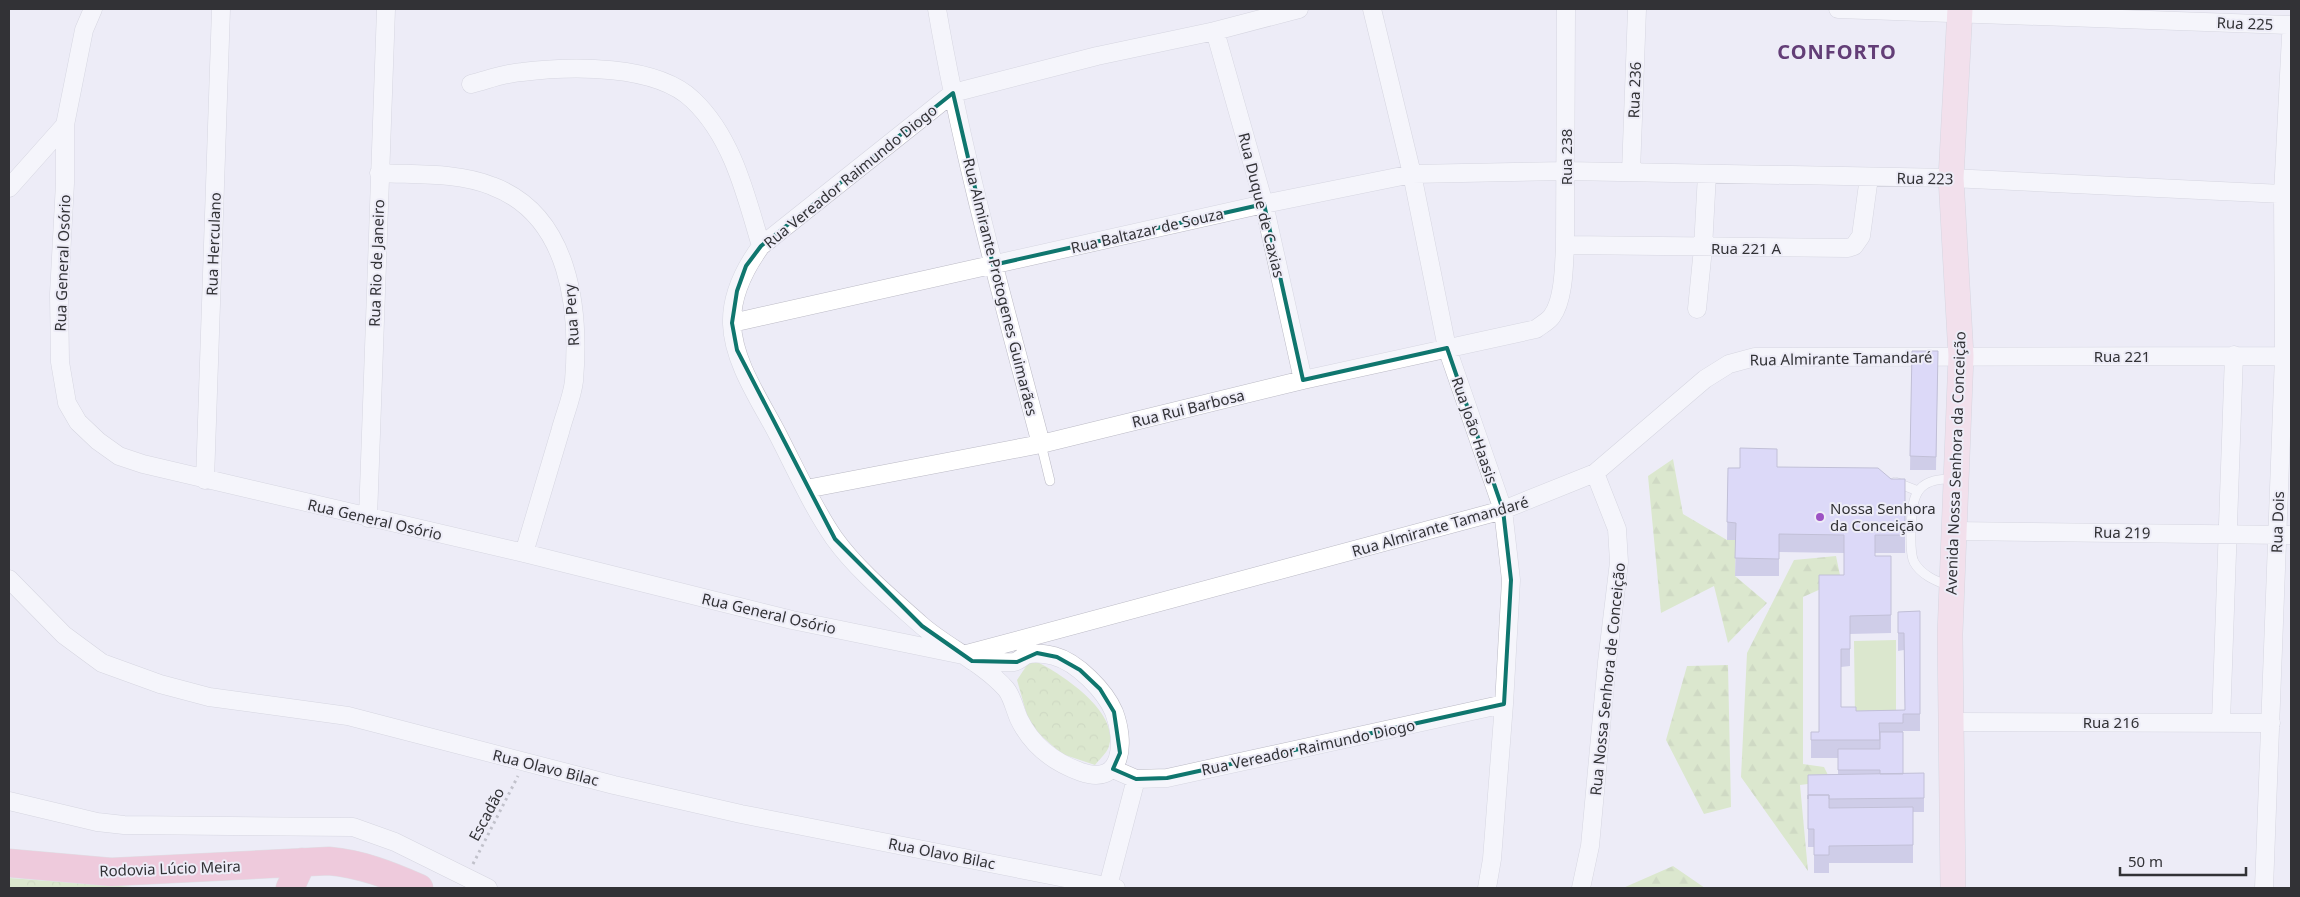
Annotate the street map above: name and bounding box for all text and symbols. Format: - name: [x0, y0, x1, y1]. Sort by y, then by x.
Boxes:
- street label: Rua 225: [2216, 12, 2274, 34]
- district label: CONFORTO: [1777, 38, 1897, 65]
- street label: Rua 236: [1623, 61, 1645, 119]
- street label: Rua Vereador Raimundo Diogo: [759, 100, 941, 252]
- street label: Rua 238: [1556, 129, 1576, 185]
- street label: Rua Duque de Caxias: [1234, 130, 1290, 280]
- street label: Rua Almirante Protogenes Guimarães: [959, 156, 1043, 418]
- street label: Rua 223: [1897, 168, 1953, 188]
- street label: Rua Herculano: [201, 192, 225, 296]
- street label: Rua General Osório: [50, 194, 74, 332]
- street label: Rua Rio de Janeiro: [364, 199, 388, 327]
- street label: Rua Baltazar de Souza: [1069, 203, 1225, 257]
- street label: Rua 221 A: [1711, 238, 1781, 258]
- street label: Rua Pery: [559, 283, 583, 347]
- street label: Avenida Nossa Senhora da Conceição: [1940, 331, 1970, 595]
- street label: Rua Almirante Tamandaré: [1749, 346, 1933, 370]
- street label: Rua 221: [2094, 346, 2150, 366]
- street label: Rua João Haasis: [1447, 374, 1503, 486]
- street label: Rua Rui Barbosa: [1130, 384, 1246, 432]
- street label: Rua Almirante Tamandaré: [1349, 491, 1531, 561]
- street label: Rua Dois: [2266, 491, 2288, 553]
- street label: Rua General Osório: [306, 494, 444, 544]
- place label: Nossa Senhora da Conceição: [1830, 498, 1936, 535]
- marker: Nossa Senhora da Conceição: [1814, 511, 1826, 523]
- street label: Rua 219: [2094, 522, 2150, 542]
- street label: Rua Nossa Senhora de Conceição: [1585, 561, 1629, 797]
- street label: Rua General Osório: [700, 588, 838, 638]
- street label: Rua 216: [2083, 712, 2139, 732]
- street label: Rua Vereador Raimundo Diogo: [1199, 715, 1417, 779]
- street label: Rua Olavo Bilac: [491, 744, 601, 790]
- street label: Escadão: [464, 784, 508, 844]
- street label: Rua Olavo Bilac: [887, 833, 997, 873]
- scale bar: [2120, 844, 2246, 876]
- text: 50 m: [2128, 851, 2163, 871]
- street label: Rodovia Lúcio Meira: [99, 856, 241, 880]

